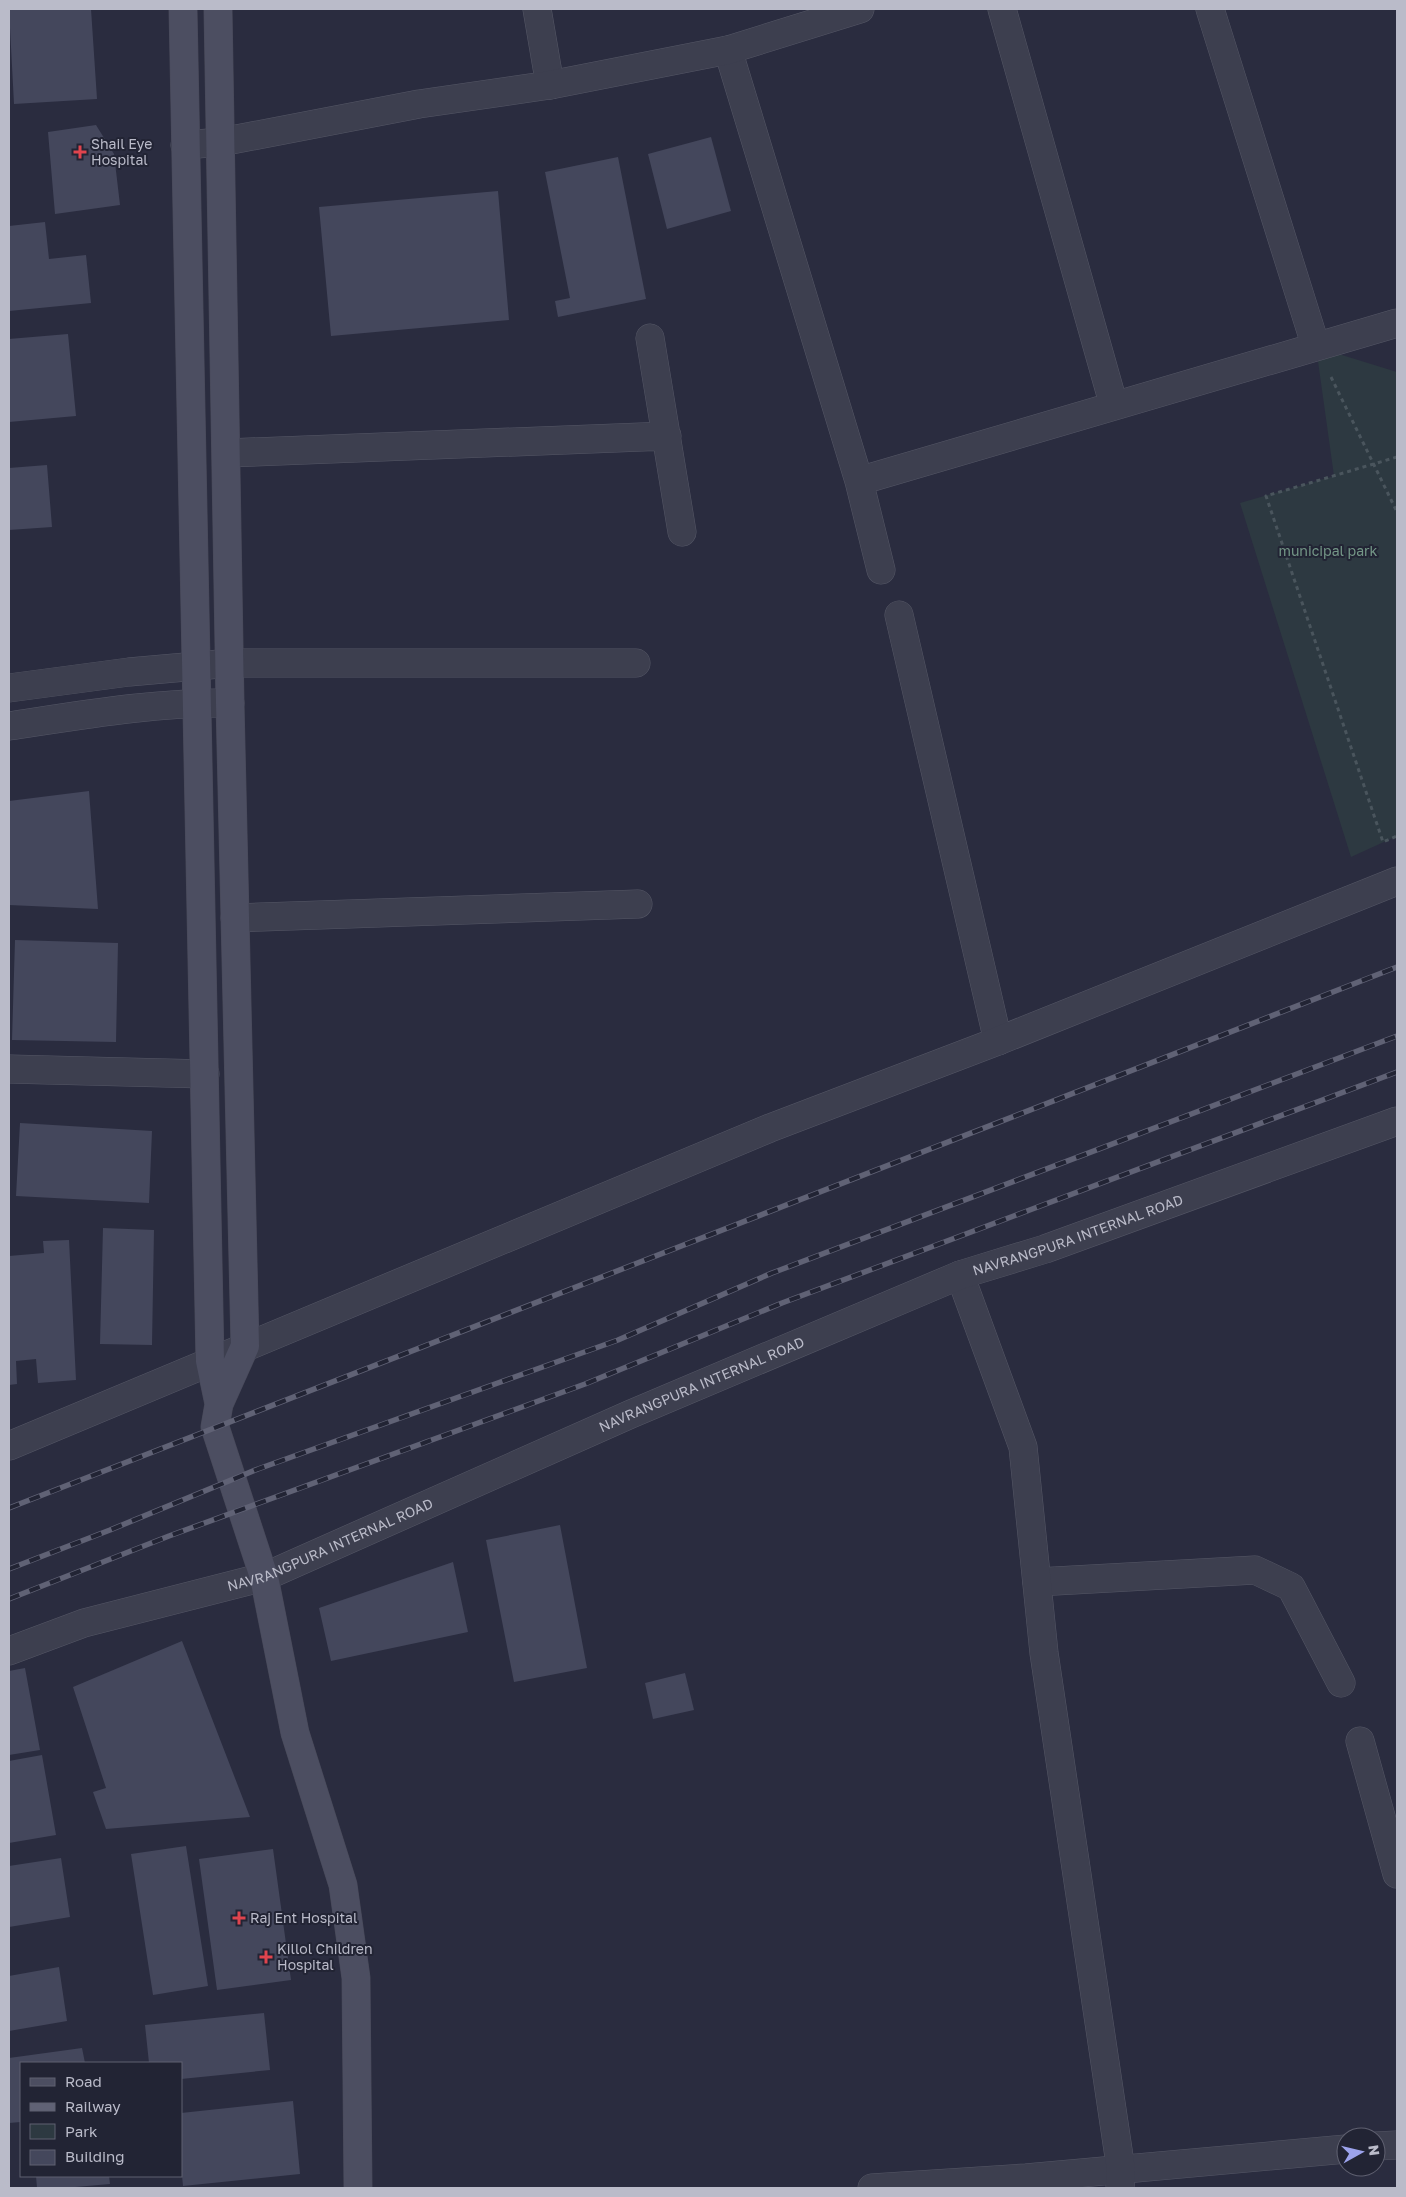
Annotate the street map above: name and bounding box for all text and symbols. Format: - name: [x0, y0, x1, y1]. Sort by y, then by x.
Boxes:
- place label: Shail Eye Hospital: [91, 135, 152, 168]
- marker: Shail Eye Hospital: [73, 145, 87, 159]
- park label: municipal park: [1279, 542, 1378, 559]
- street label: NAVRANGPURA INTERNAL ROAD: [970, 1191, 1185, 1279]
- street label: NAVRANGPURA INTERNAL ROAD: [596, 1333, 807, 1435]
- street label: NAVRANGPURA INTERNAL ROAD: [225, 1494, 435, 1594]
- place label: Raj Ent Hospital: [250, 1909, 357, 1926]
- marker: Raj Ent Hospital: [232, 1911, 246, 1925]
- place label: Killol Children Hospital: [277, 1940, 373, 1973]
- marker: Killol Children Hospital: [259, 1950, 273, 1964]
- legend: [20, 2062, 182, 2177]
- text: Road: [65, 2072, 102, 2090]
- text: Railway: [65, 2097, 121, 2115]
- text: Park: [65, 2122, 98, 2140]
- north arrow: [1336, 2127, 1386, 2177]
- text: N: [1365, 2144, 1384, 2157]
- text: Building: [65, 2147, 125, 2165]

